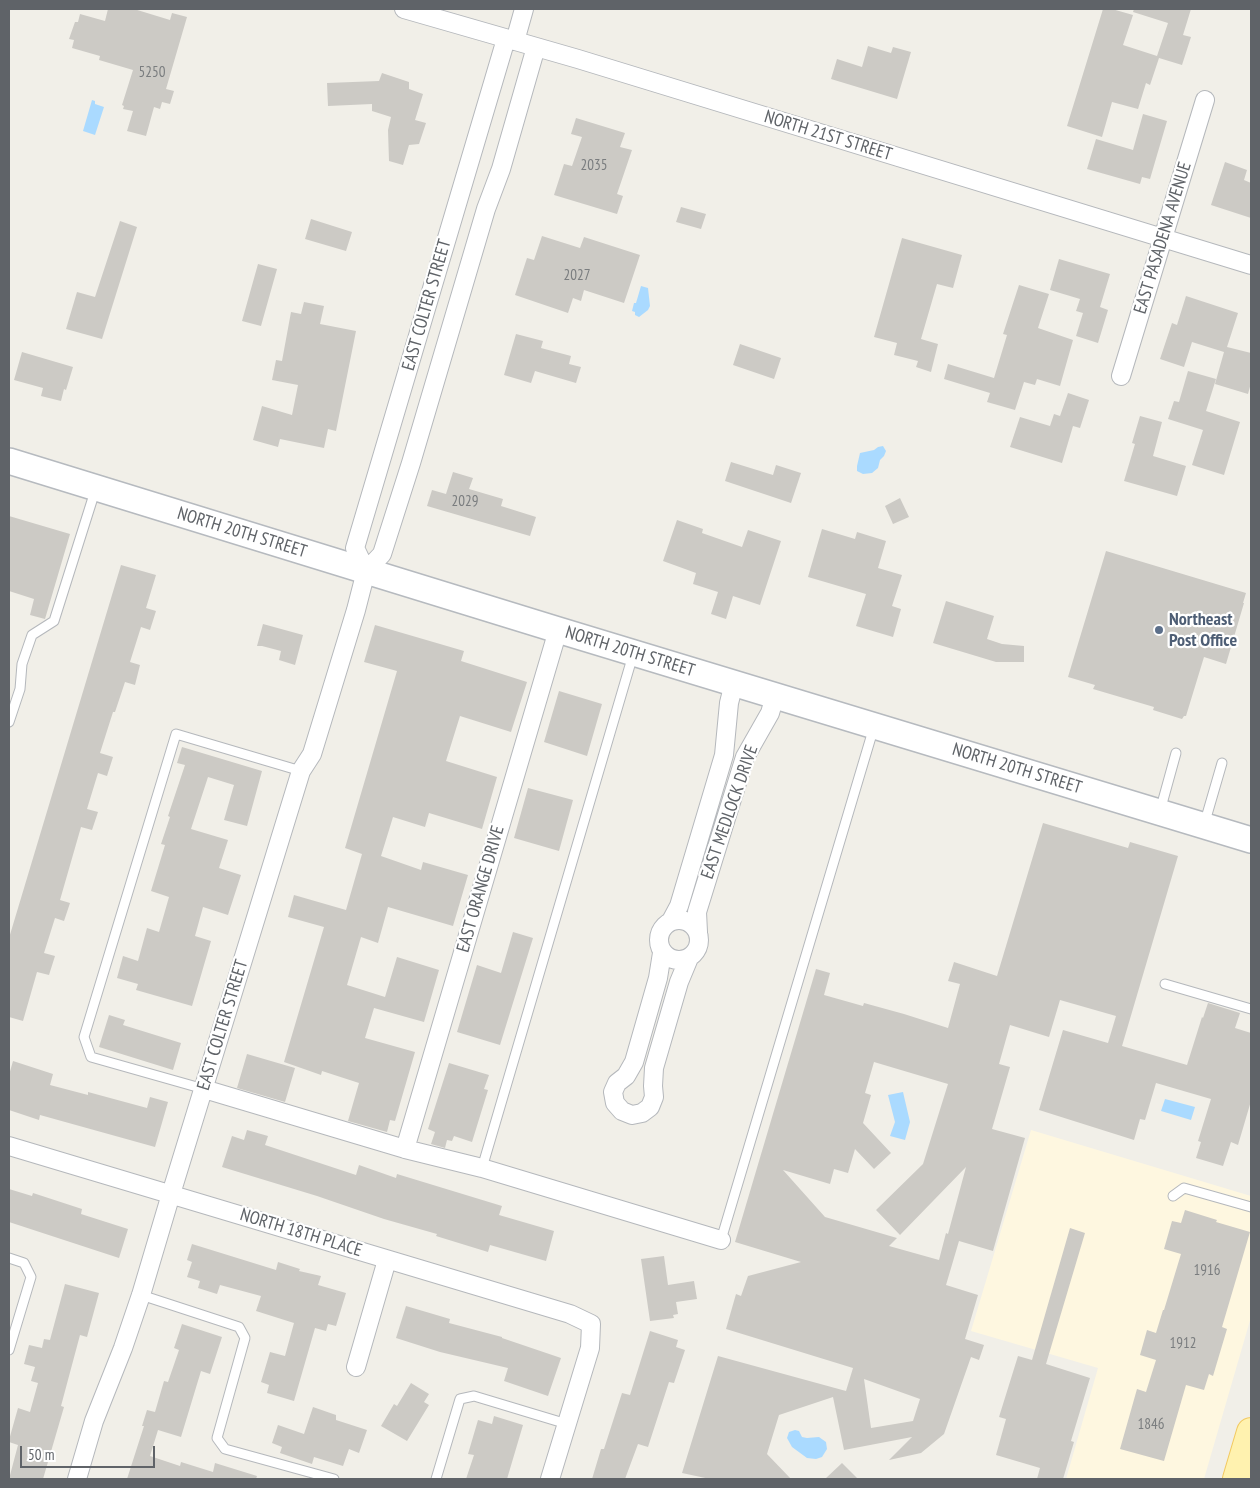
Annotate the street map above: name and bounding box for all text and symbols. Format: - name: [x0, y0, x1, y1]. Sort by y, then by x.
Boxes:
- house number: 5250: [139, 64, 165, 82]
- street label: NORTH 21ST STREET: [761, 106, 895, 166]
- house number: 2035: [581, 157, 607, 175]
- street label: EAST PASADENA AVENUE: [1130, 160, 1196, 316]
- street label: EAST COLTER STREET: [398, 237, 456, 373]
- house number: 2027: [564, 267, 590, 285]
- house number: 2029: [452, 493, 478, 511]
- street label: NORTH 20TH STREET: [175, 503, 309, 563]
- place label: Northeast Post Office: [1169, 609, 1237, 652]
- street label: NORTH 20TH STREET: [563, 622, 697, 682]
- marker: Northeast Post Office: [1153, 624, 1165, 636]
- street label: NORTH 20TH STREET: [950, 739, 1084, 799]
- street label: EAST MEDLOCK DRIVE: [697, 742, 763, 882]
- street label: EAST ORANGE DRIVE: [453, 823, 509, 955]
- street label: EAST COLTER STREET: [193, 957, 253, 1093]
- street label: NORTH 18TH PLACE: [237, 1204, 365, 1262]
- house number: 1916: [1194, 1262, 1220, 1280]
- house number: 1912: [1170, 1335, 1196, 1353]
- house number: 1846: [1138, 1416, 1164, 1434]
- scale bar: [22, 1436, 158, 1468]
- text: 50 m: [28, 1445, 54, 1464]

